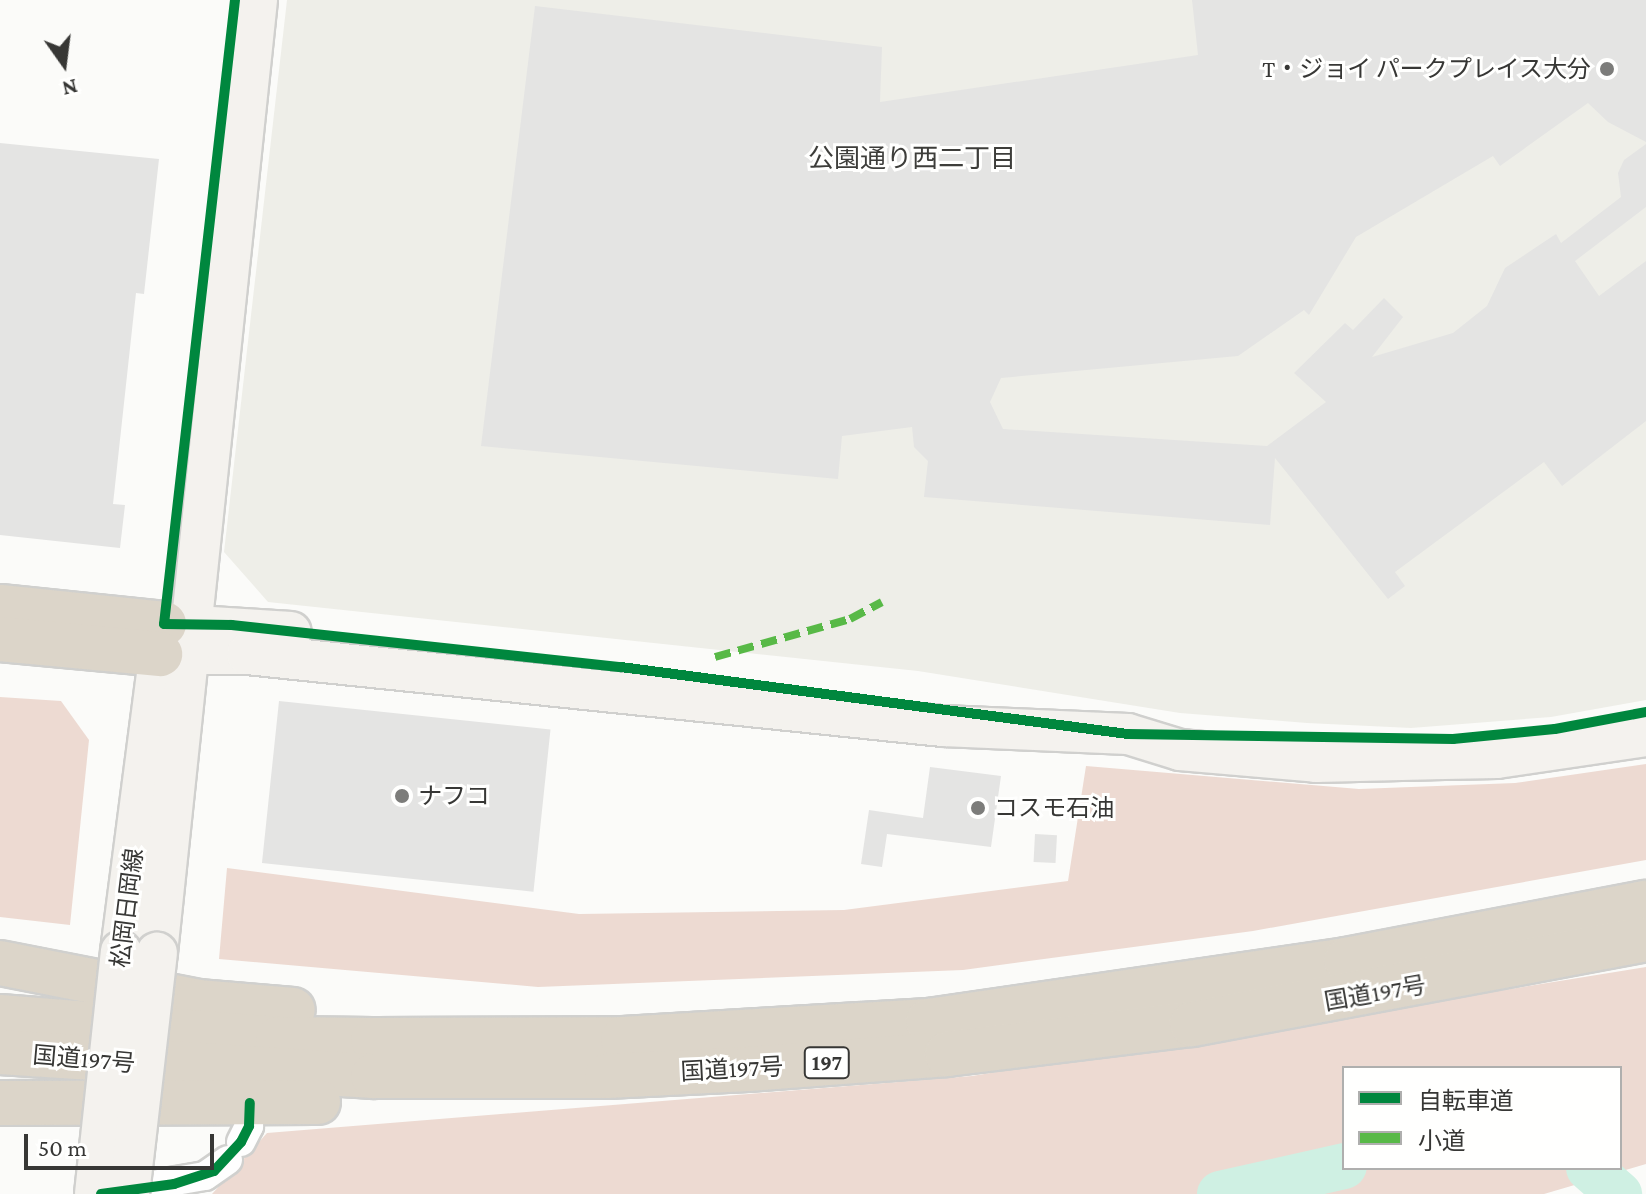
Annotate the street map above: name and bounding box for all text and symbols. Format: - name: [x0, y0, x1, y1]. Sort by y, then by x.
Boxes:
- north arrow: [24, 24, 104, 104]
- place label: T・ジョイ パークプレイス大分: [1261, 55, 1591, 83]
- marker: T・ジョイ パークプレイス大分: [1598, 60, 1616, 78]
- text: N: [60, 74, 80, 102]
- district label: 公園通り西二丁目: [808, 143, 1016, 175]
- place label: ナフコ: [418, 782, 490, 810]
- marker: ナフコ: [393, 787, 411, 805]
- place label: コスモ石油: [994, 794, 1114, 822]
- marker: コスモ石油: [969, 799, 987, 817]
- street label: 松岡日岡線: [105, 847, 149, 969]
- street label: 国道197号: [1322, 970, 1428, 1016]
- street label: 国道197号: [32, 1040, 136, 1078]
- road number: 197: [803, 1045, 851, 1081]
- street label: 国道197号: [680, 1052, 784, 1086]
- legend: [1342, 1066, 1622, 1170]
- text: 自転車道: [1418, 1087, 1514, 1114]
- scale bar: [28, 1118, 218, 1168]
- text: 小道: [1418, 1127, 1466, 1154]
- text: 50 m: [38, 1134, 87, 1161]

